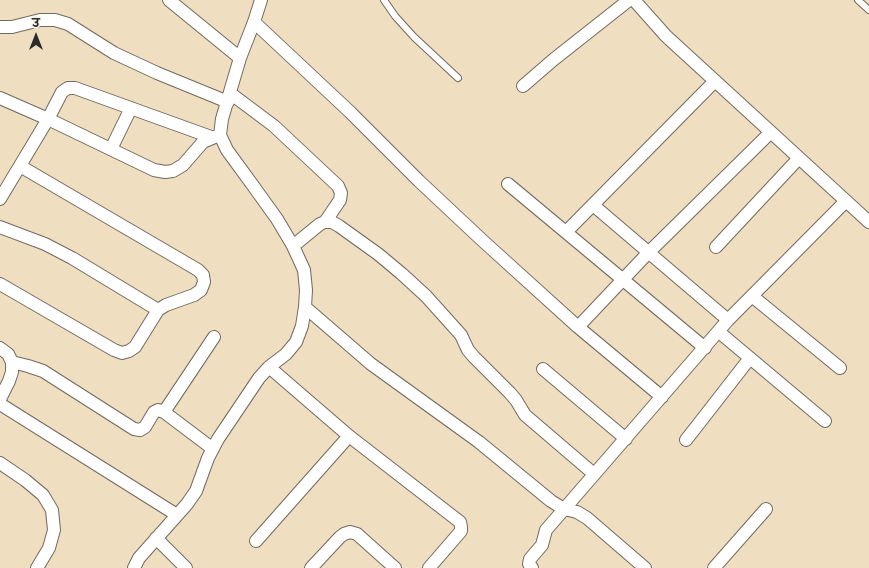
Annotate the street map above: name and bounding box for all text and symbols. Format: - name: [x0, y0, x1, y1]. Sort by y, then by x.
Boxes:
- north arrow: [16, 16, 56, 56]
- text: उ: [32, 17, 40, 31]

